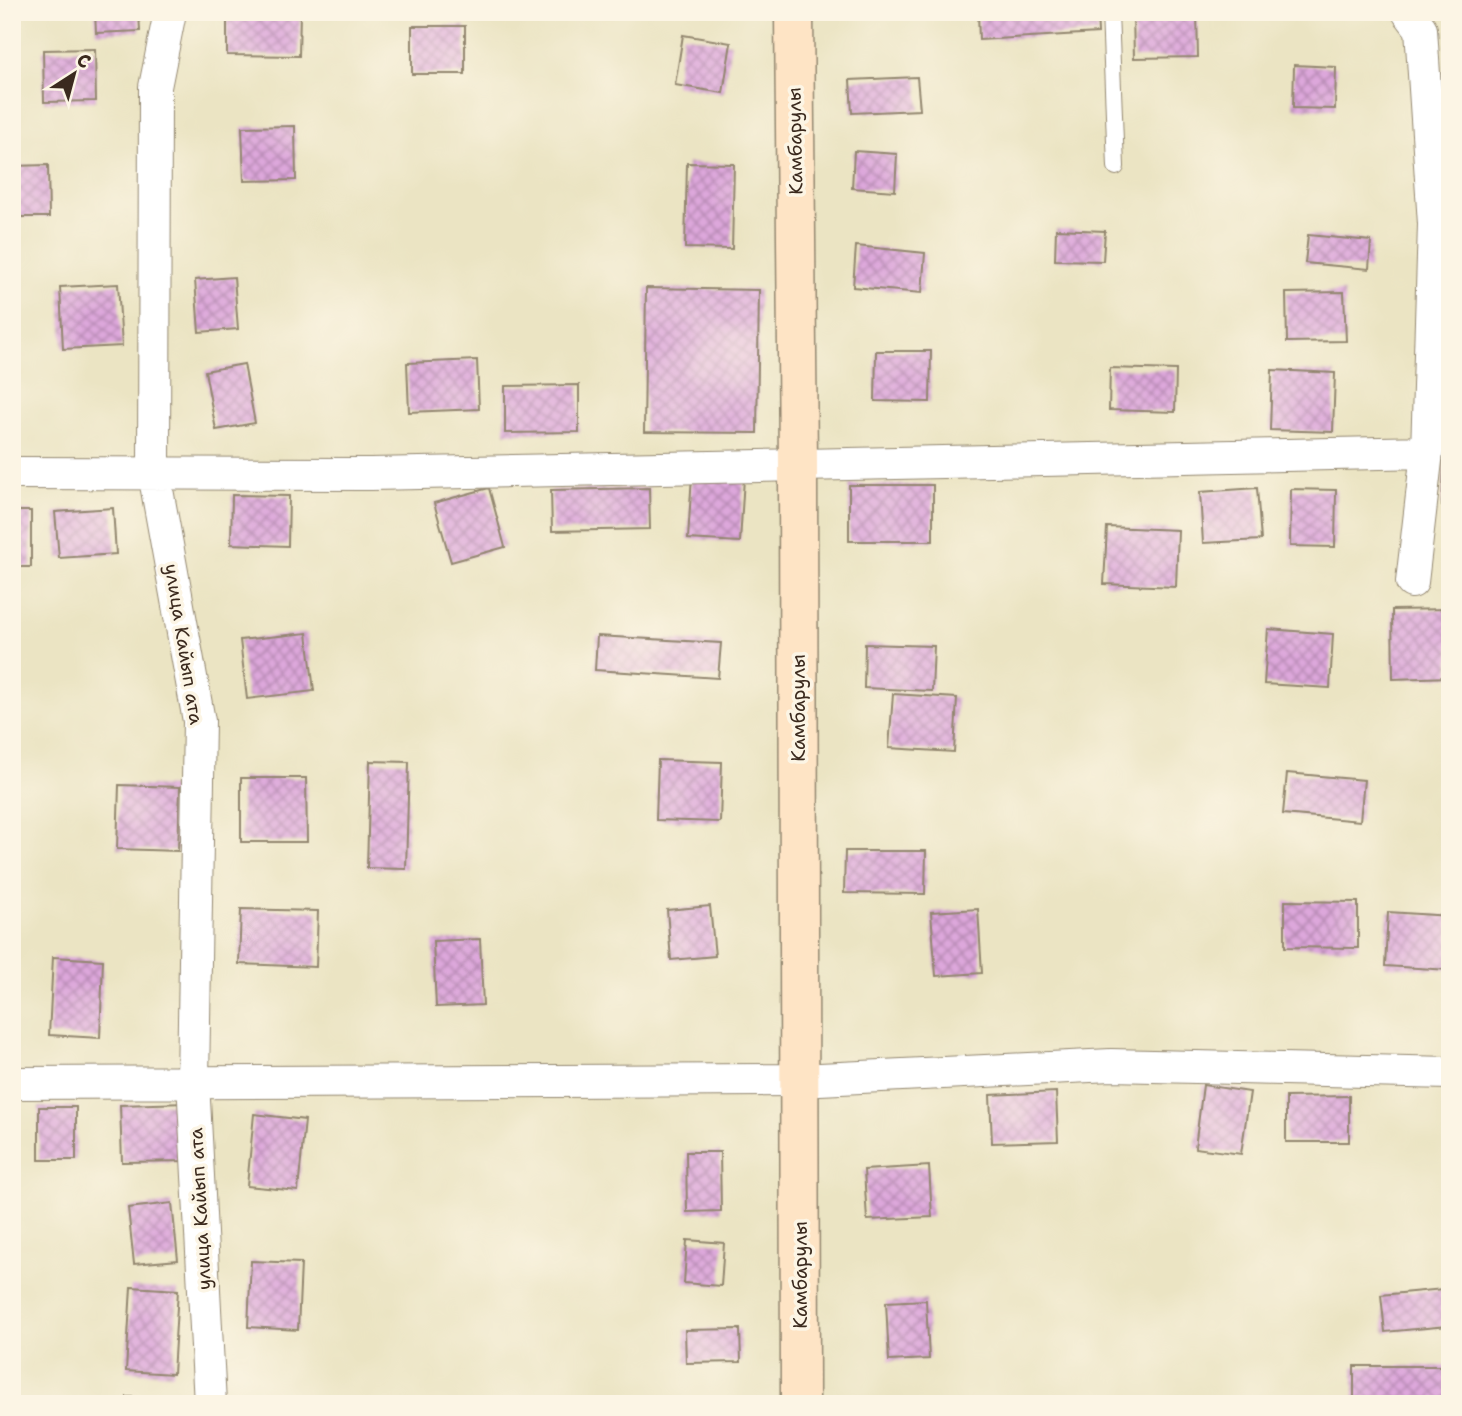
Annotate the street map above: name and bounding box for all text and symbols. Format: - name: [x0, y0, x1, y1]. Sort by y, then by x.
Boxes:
- north arrow: [38, 38, 108, 108]
- text: С: [72, 47, 96, 74]
- street label: Камбарулы: [782, 87, 808, 195]
- street label: улица Кайып ата: [159, 562, 209, 726]
- street label: Камбарулы: [786, 654, 811, 762]
- street label: улица Кайып ата: [183, 1127, 217, 1291]
- street label: Камбарулы: [788, 1221, 813, 1329]

